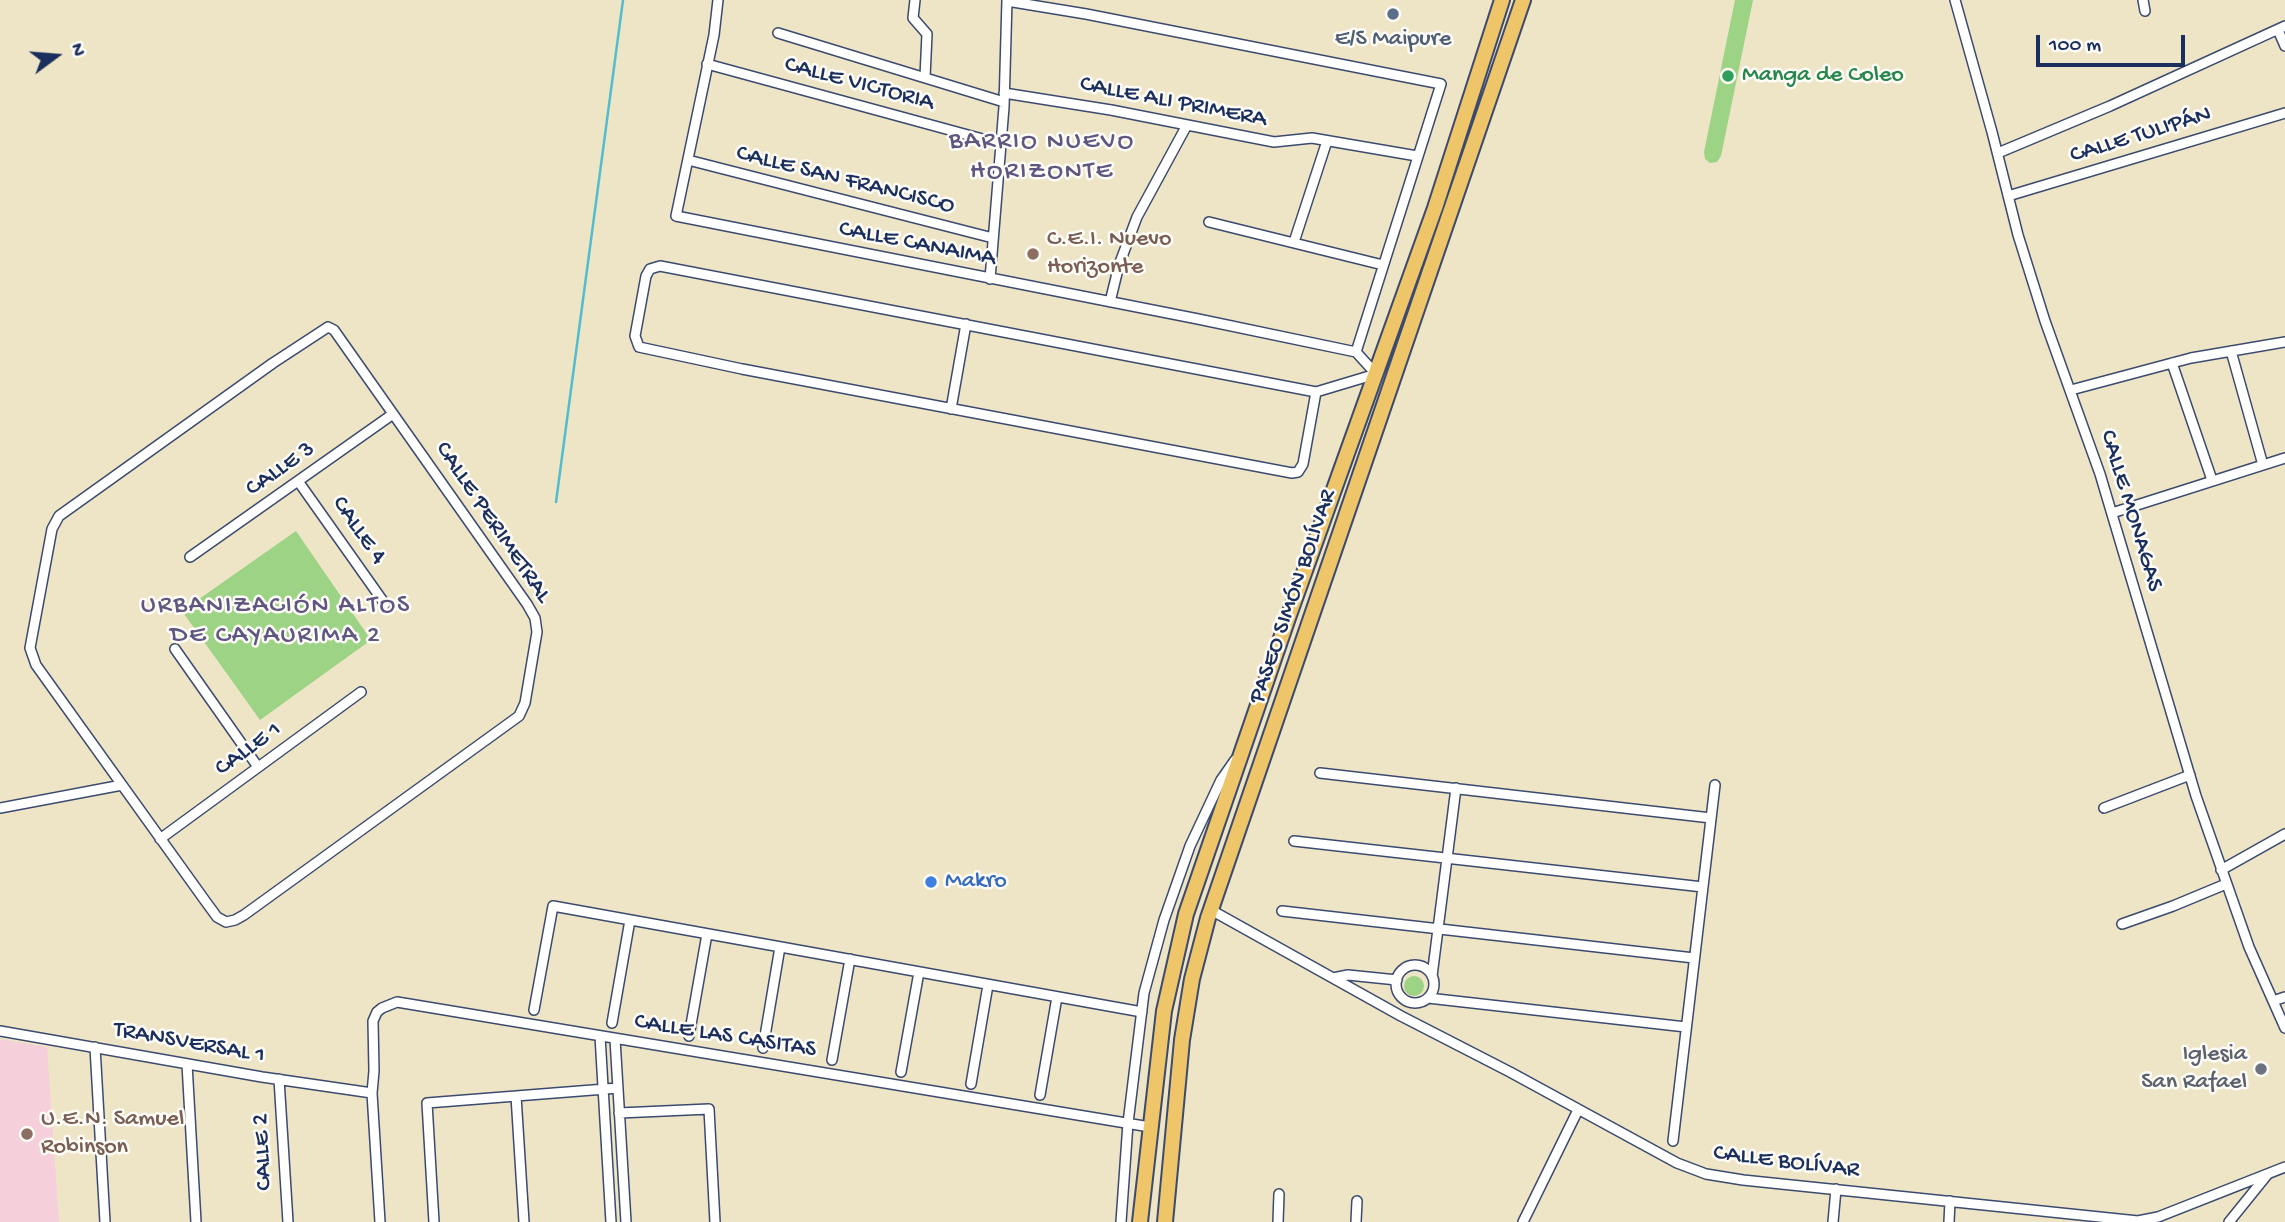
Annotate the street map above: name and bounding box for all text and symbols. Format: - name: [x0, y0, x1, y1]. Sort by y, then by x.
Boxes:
- marker: E/S Maipure: [1385, 6, 1401, 22]
- north arrow: [21, 21, 91, 91]
- scale bar: [2040, 21, 2189, 65]
- place label: E/S Maipure: [1335, 26, 1451, 54]
- text: 100 m: [2049, 34, 2101, 59]
- text: N: [64, 41, 89, 59]
- street label: CALLE VICTORIA: [781, 51, 937, 119]
- place label: Manga de Coleo: [1742, 62, 1904, 90]
- marker: Manga de Coleo: [1720, 68, 1736, 84]
- street label: CALLE ALI PRIMERA: [1077, 71, 1269, 135]
- street label: CALLE TULIPÁN: [2067, 101, 2215, 171]
- district label: BARRIO NUEVO HORIZONTE: [950, 127, 1134, 188]
- street label: CALLE SAN FRANCISCO: [733, 140, 957, 222]
- street label: CALLE CANAIMA: [836, 216, 998, 274]
- place label: C.E.I. Nuevo Horizonte: [1047, 226, 1171, 282]
- marker: C.E.I. Nuevo Horizonte: [1025, 246, 1041, 262]
- street label: CALLE MONAGAS: [2092, 427, 2168, 595]
- street label: CALLE 3: [241, 436, 321, 504]
- street label: CALLE PERIMETRAL: [427, 437, 557, 609]
- street label: PASEO SIMÓN BOLÍVAR: [1244, 486, 1344, 708]
- street label: CALLE 4: [324, 491, 392, 571]
- district label: URBANIZACIÓN ALTOS DE CAYAURIMA 2: [143, 591, 409, 652]
- street label: CALLE 1: [210, 716, 288, 784]
- place label: Makro: [945, 868, 1007, 896]
- marker: Makro: [923, 874, 939, 890]
- street label: CALLE LAS CASITAS: [632, 1008, 818, 1066]
- street label: TRANSVERSAL 1: [111, 1017, 267, 1071]
- place label: Iglesia San Rafael: [2141, 1041, 2247, 1097]
- marker: Iglesia San Rafael: [2253, 1061, 2269, 1077]
- place label: U.E.N. Samuel Robinson: [41, 1106, 184, 1162]
- street label: CALLE 2: [248, 1113, 280, 1191]
- marker: U.E.N. Samuel Robinson: [19, 1126, 35, 1142]
- street label: CALLE BOLÍVAR: [1711, 1140, 1861, 1186]

